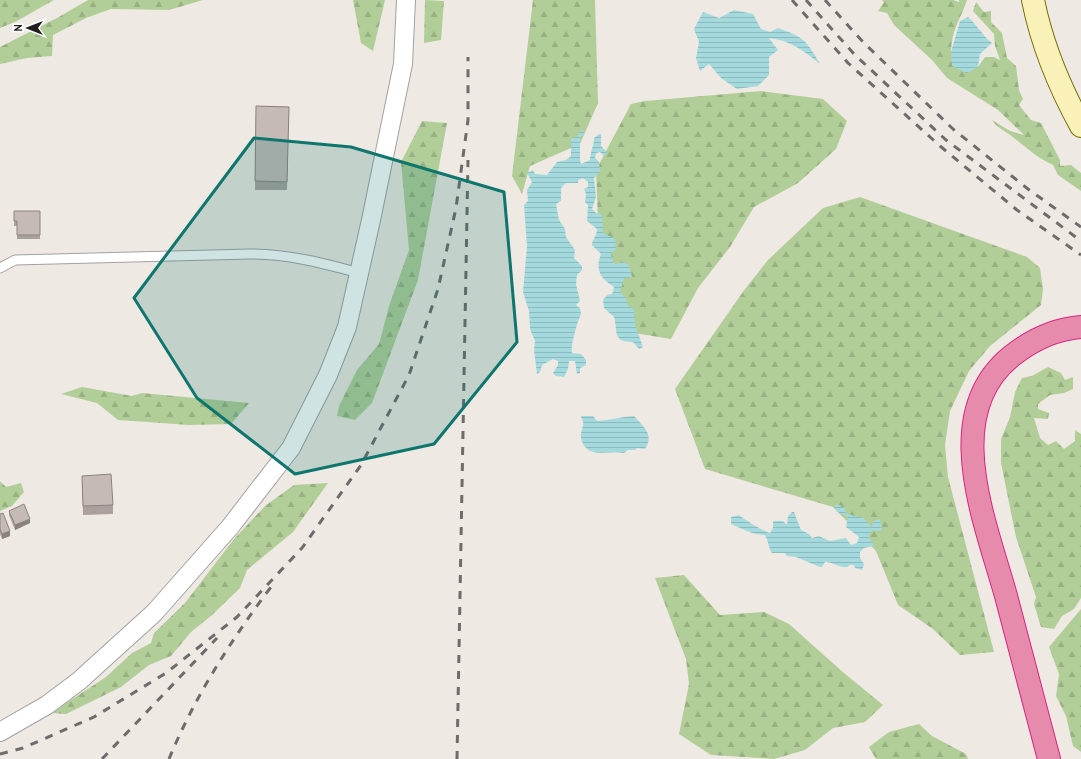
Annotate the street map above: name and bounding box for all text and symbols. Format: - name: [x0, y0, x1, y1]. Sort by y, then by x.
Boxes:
- north arrow: [8, 8, 48, 48]
- text: N: [11, 24, 25, 32]

